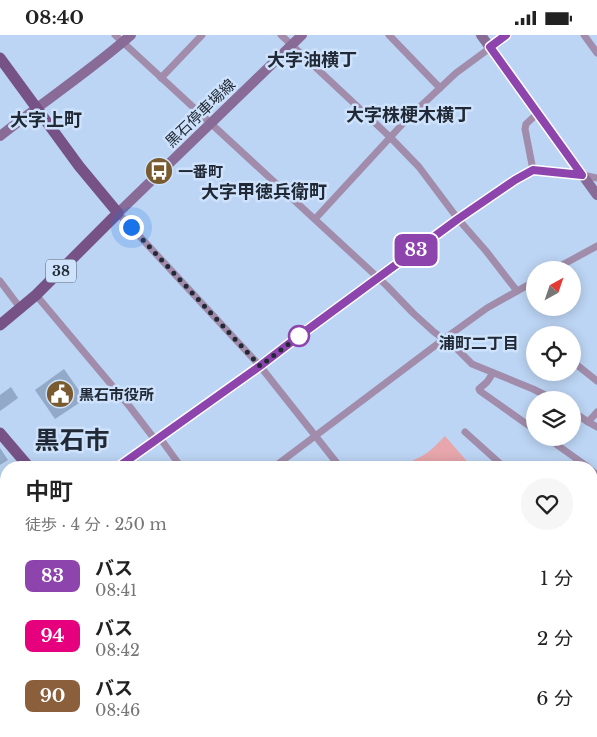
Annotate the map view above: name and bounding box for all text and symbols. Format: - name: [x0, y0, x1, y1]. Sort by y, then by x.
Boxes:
- text: 08:40: [25, 6, 84, 29]
- district label: 大字油横丁: [267, 49, 357, 71]
- street label: 黒石停車場線: [161, 75, 239, 151]
- district label: 大字株梗木横丁: [346, 104, 472, 126]
- district label: 大字上町: [10, 109, 82, 131]
- bus stop icon: 一番町: [144, 156, 174, 186]
- place label: 一番町: [178, 162, 223, 181]
- district label: 大字甲徳兵衛町: [201, 181, 327, 203]
- your location: [119, 215, 144, 240]
- line badge: 83: [394, 234, 438, 266]
- text: 83: [405, 239, 427, 261]
- road number: 38: [46, 260, 76, 283]
- north arrow: [526, 261, 581, 316]
- map controls: [526, 261, 581, 446]
- unlabelled marker: [288, 325, 310, 347]
- button: locate: [526, 326, 581, 381]
- district label: 浦町二丁目: [439, 333, 519, 353]
- public building icon: 黒石市役所: [45, 379, 75, 409]
- place label: 黒石市役所: [79, 385, 154, 404]
- button: layers: [526, 391, 581, 446]
- district label: 黒石市: [34, 425, 110, 456]
- text: 中町: [25, 477, 73, 506]
- button: heart: [521, 478, 573, 530]
- text: 徒歩 · 4 分 · 250 m: [25, 514, 167, 534]
- text: バス: [95, 557, 133, 580]
- text: 83: [41, 565, 64, 587]
- text: 1 分: [540, 567, 573, 590]
- text: 08:41: [95, 580, 137, 600]
- text: バス: [95, 617, 133, 640]
- text: 94: [40, 625, 65, 647]
- text: 2 分: [537, 627, 573, 650]
- text: 08:42: [95, 640, 140, 660]
- text: バス: [95, 677, 133, 700]
- text: 90: [40, 685, 65, 707]
- text: 6 分: [536, 687, 573, 710]
- text: 08:46: [95, 700, 140, 720]

